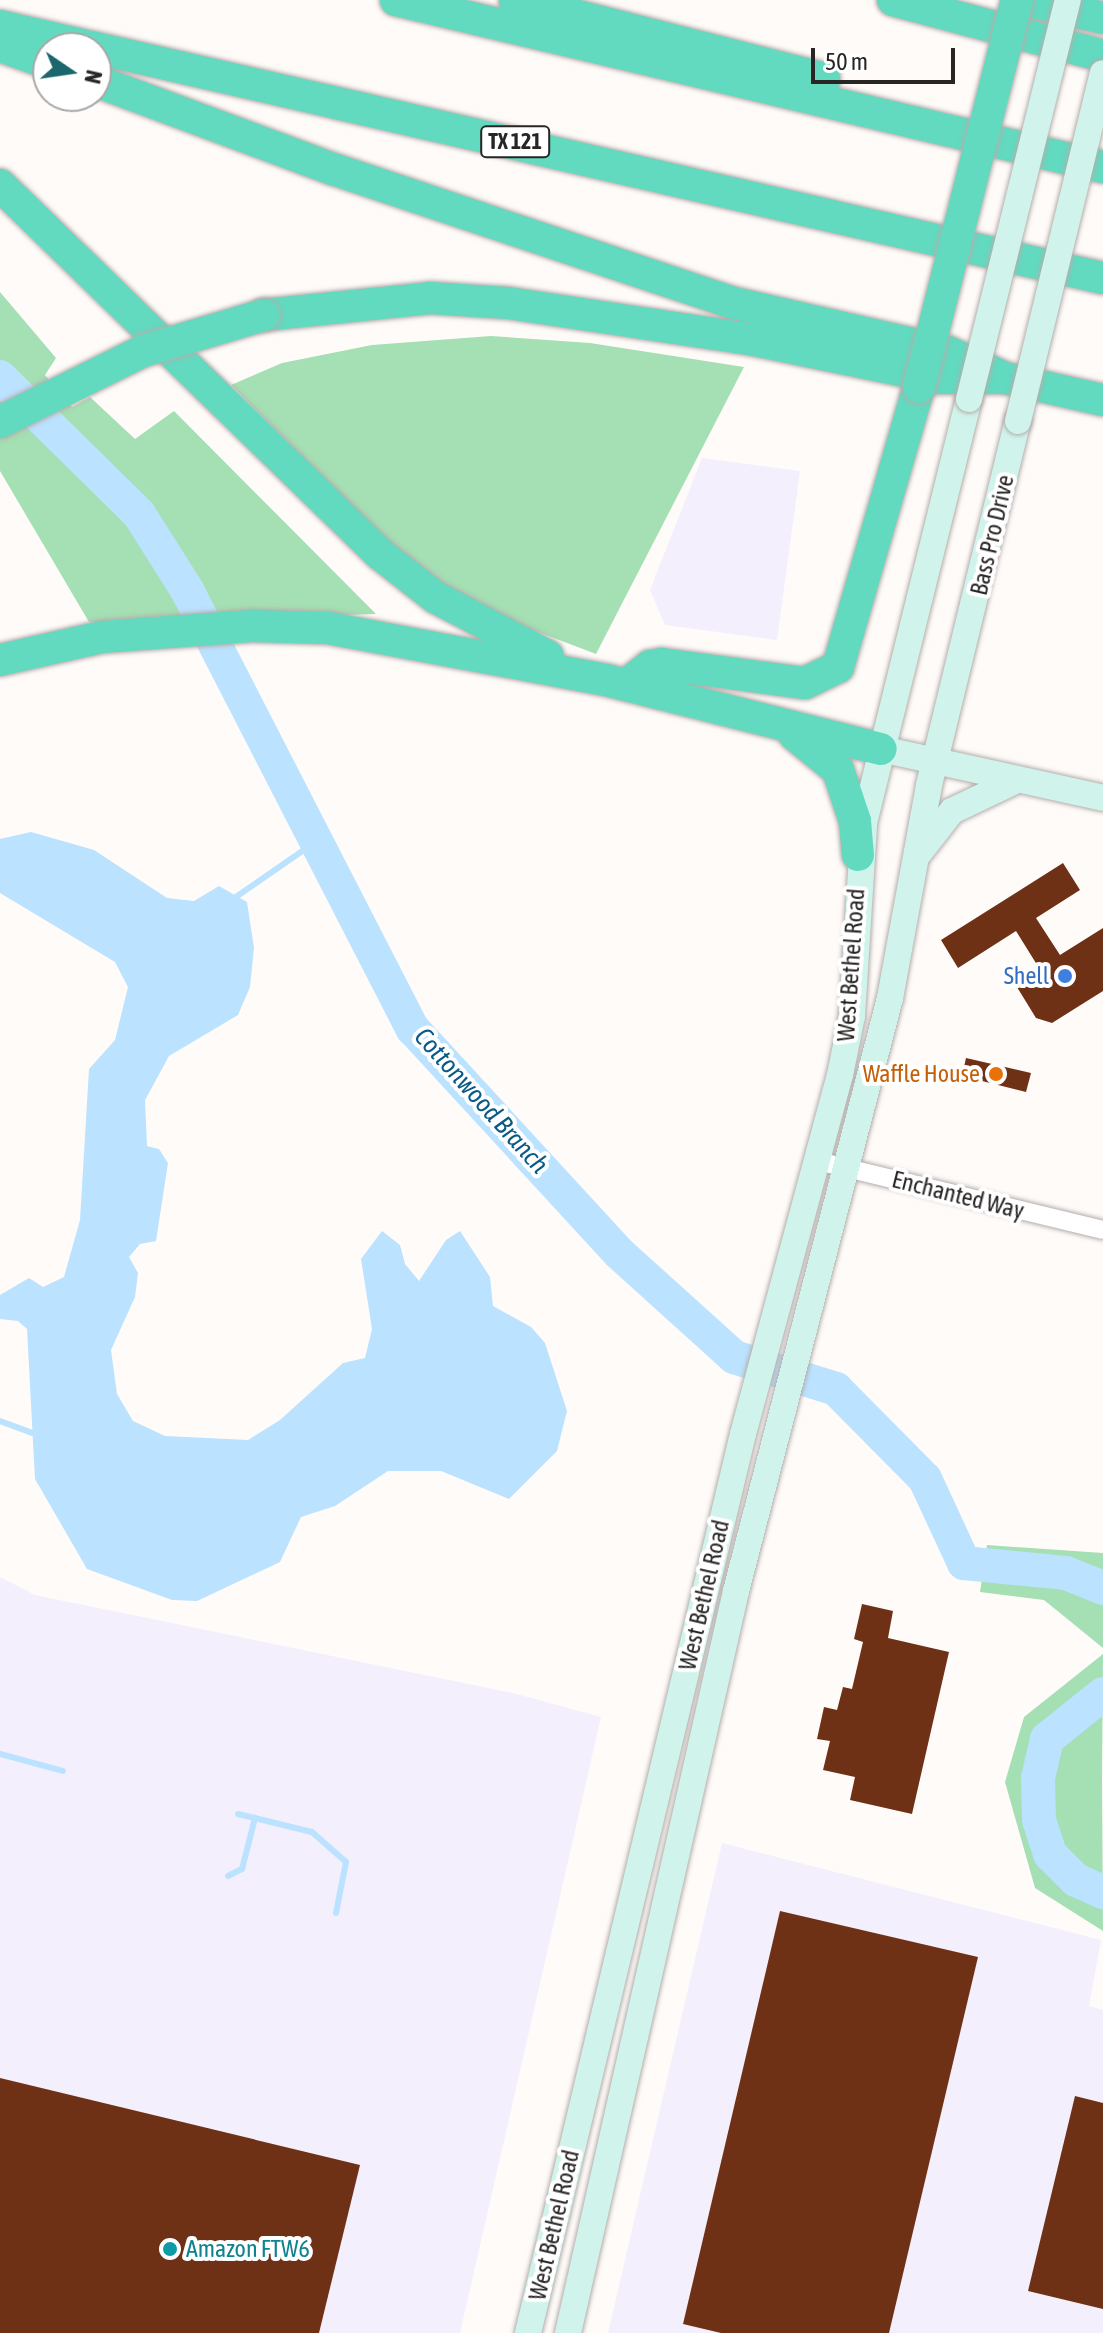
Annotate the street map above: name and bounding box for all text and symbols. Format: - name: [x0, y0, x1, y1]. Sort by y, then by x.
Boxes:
- north arrow: [32, 32, 112, 112]
- scale bar: [815, 32, 959, 82]
- text: 50 m: [825, 48, 868, 75]
- text: N: [79, 68, 108, 86]
- road number: TX 121: [479, 124, 551, 160]
- street label: Bass Pro Drive: [964, 472, 1020, 598]
- street label: West Bethel Road: [831, 887, 871, 1043]
- place label: Shell: [1004, 962, 1049, 990]
- marker: Shell: [1056, 967, 1074, 985]
- water label: Cottonwood Branch: [407, 1022, 555, 1180]
- place label: Waffle House: [863, 1060, 980, 1088]
- marker: Waffle House: [987, 1065, 1005, 1083]
- street label: Enchanted Way: [889, 1165, 1027, 1225]
- street label: West Bethel Road: [673, 1517, 735, 1673]
- street label: West Bethel Road: [523, 2147, 585, 2303]
- place label: Amazon FTW6: [186, 2235, 310, 2263]
- marker: Amazon FTW6: [161, 2240, 179, 2258]

